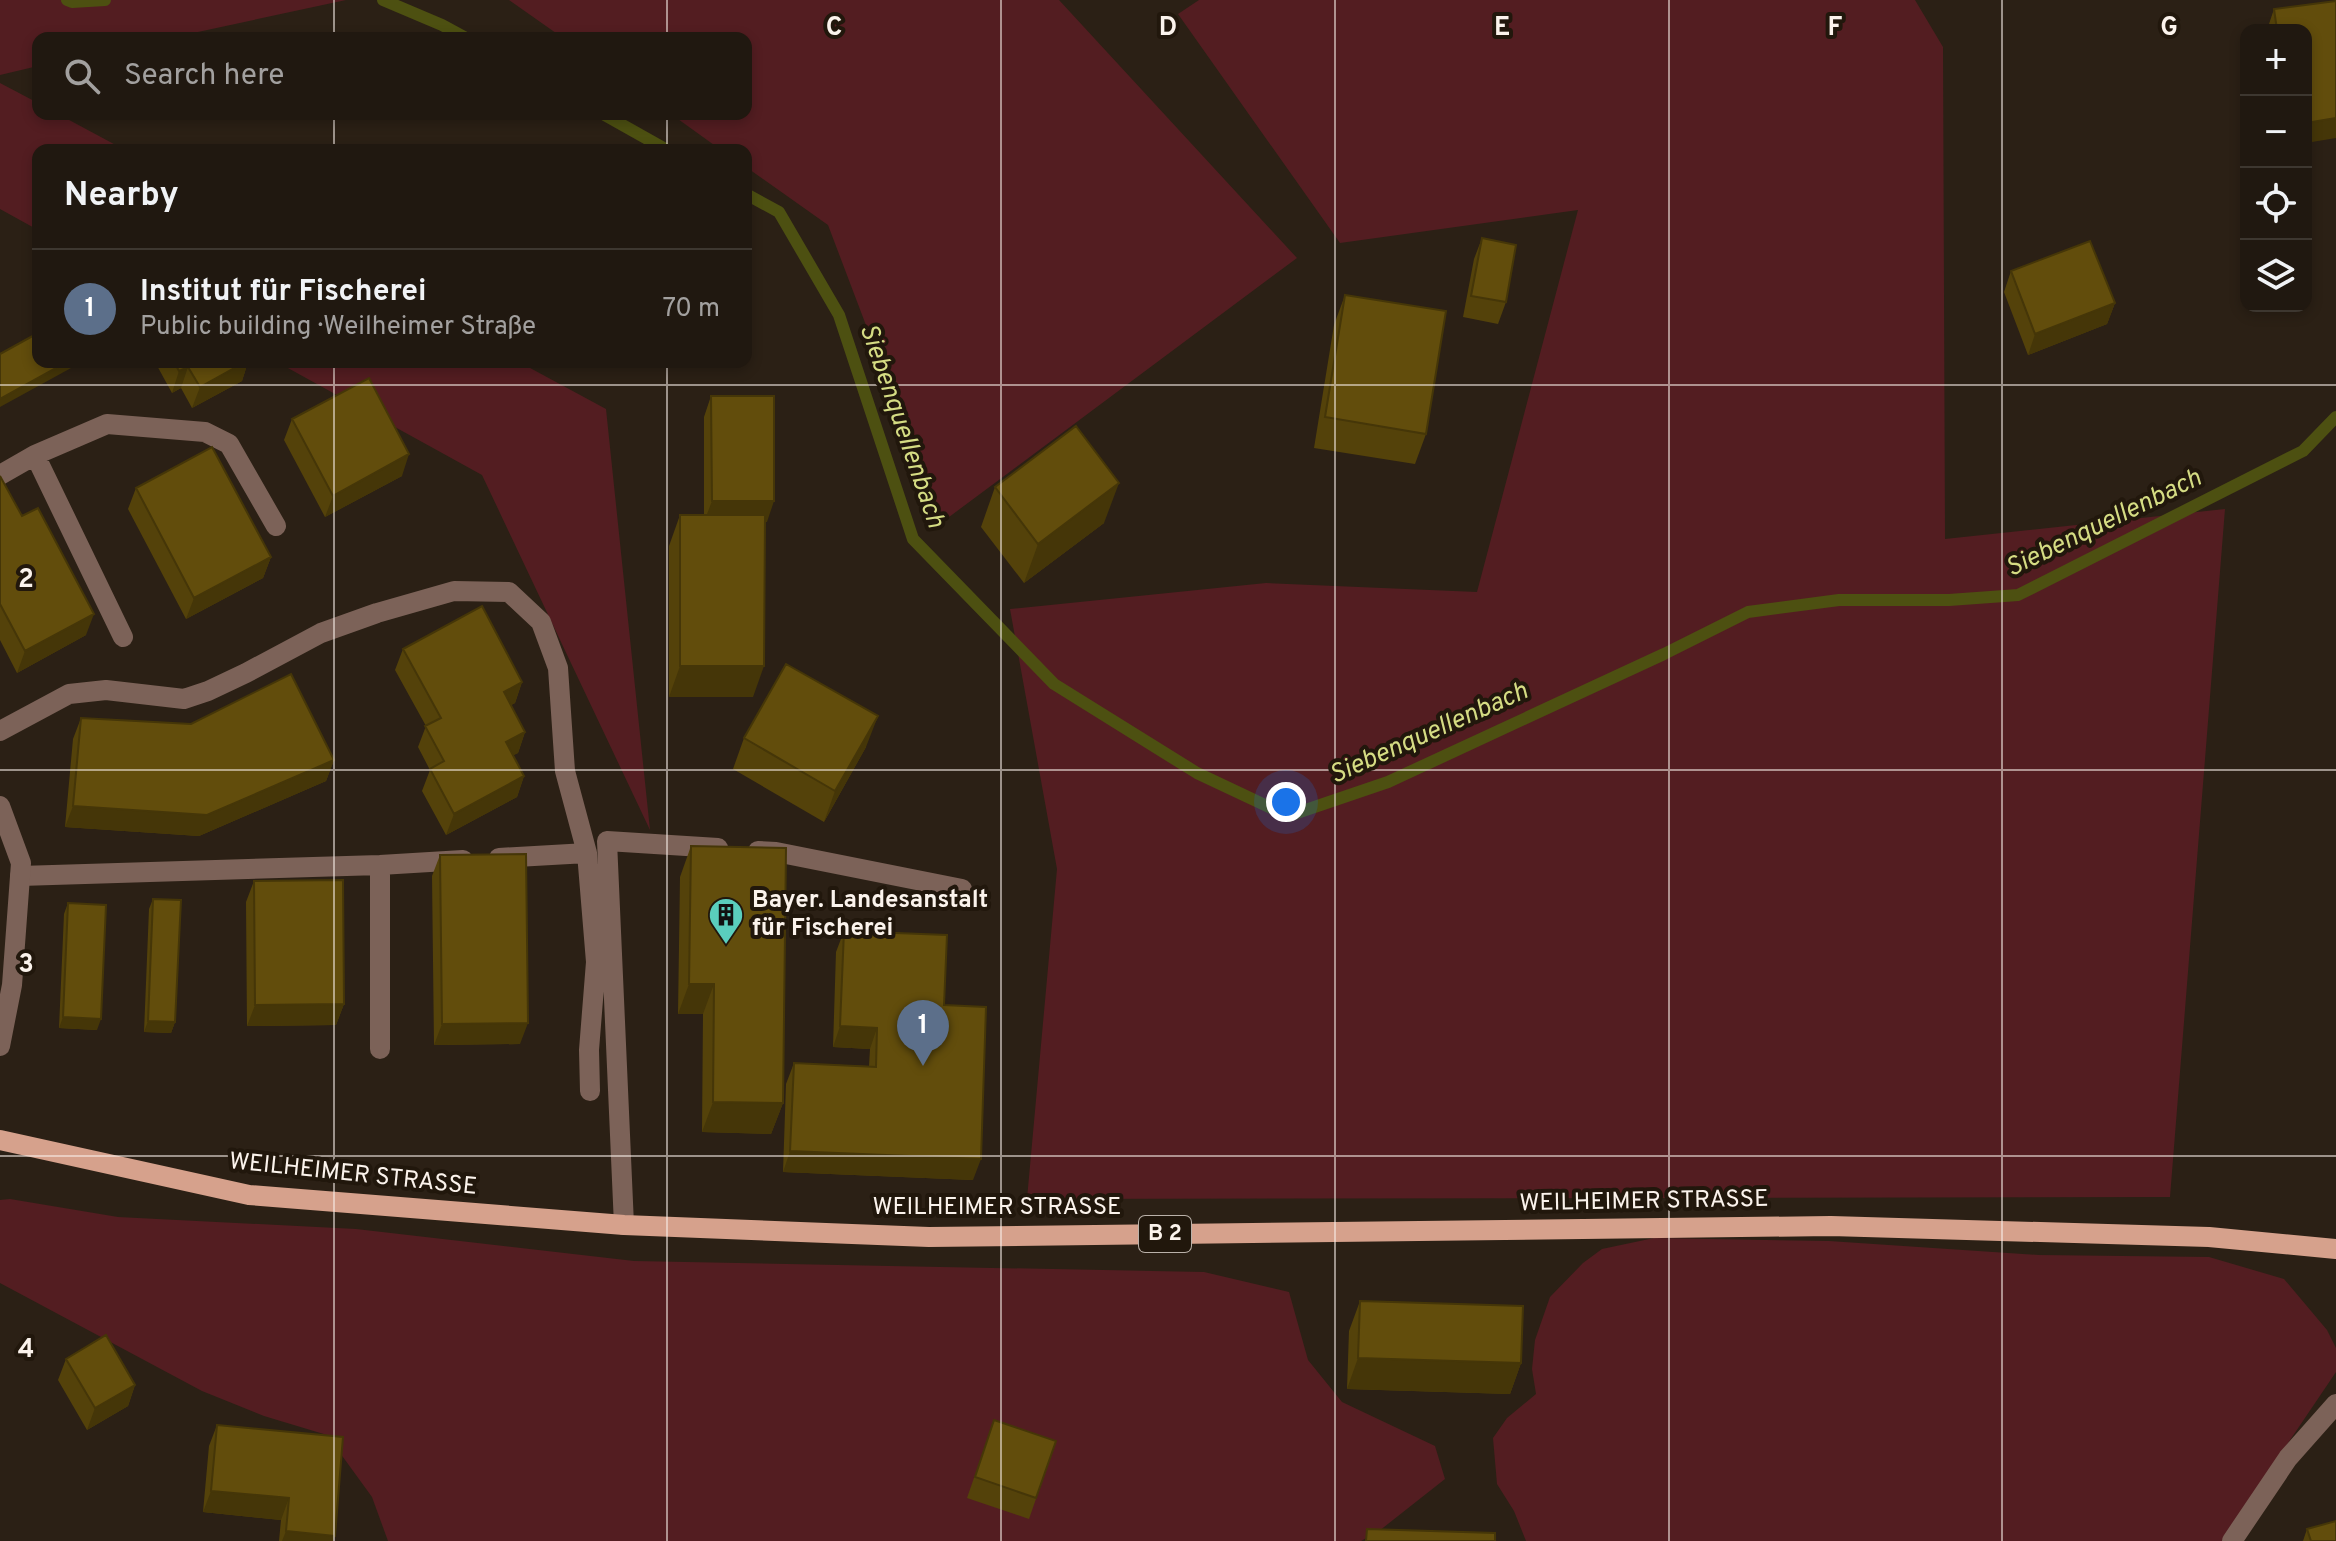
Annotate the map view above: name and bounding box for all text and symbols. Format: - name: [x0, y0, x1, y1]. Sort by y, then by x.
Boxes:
- text: C: [826, 12, 842, 45]
- text: D: [1159, 12, 1177, 45]
- text: E: [1494, 12, 1510, 45]
- text: F: [1828, 12, 1843, 45]
- text: G: [2160, 12, 2178, 45]
- map controls: [2240, 24, 2312, 312]
- button: +: [2240, 24, 2312, 96]
- search box: [32, 32, 752, 120]
- icon: search: [60, 54, 104, 98]
- text: Search here: [124, 58, 284, 95]
- button: −: [2240, 96, 2312, 168]
- button: locate: [2240, 168, 2312, 240]
- text: Nearby: [64, 175, 179, 218]
- button: layers: [2240, 240, 2312, 312]
- text: Institut für Fischerei: [140, 274, 427, 311]
- text: 1: [85, 293, 95, 326]
- text: 70 m: [662, 293, 720, 326]
- text: Public building · Weilheimer Straße: [140, 311, 536, 344]
- water label: Siebenquellenbach: [851, 319, 951, 533]
- water label: Siebenquellenbach: [2001, 462, 2207, 586]
- text: 2: [18, 564, 34, 597]
- water label: Siebenquellenbach: [1325, 675, 1533, 793]
- your location: [1266, 782, 1306, 822]
- place label: Bayer. Landesanstalt für Fischerei: [752, 886, 988, 944]
- building icon: Bayer. Landesanstalt für Fischerei: [707, 896, 745, 946]
- text: 3: [18, 949, 34, 982]
- pin: 1: [897, 1000, 949, 1066]
- street label: WEILHEIMER STRASSE: [228, 1147, 478, 1203]
- street label: WEILHEIMER STRASSE: [1519, 1185, 1769, 1219]
- street label: WEILHEIMER STRASSE: [872, 1193, 1122, 1223]
- road number: B 2: [1139, 1216, 1191, 1252]
- text: 4: [18, 1334, 34, 1367]

